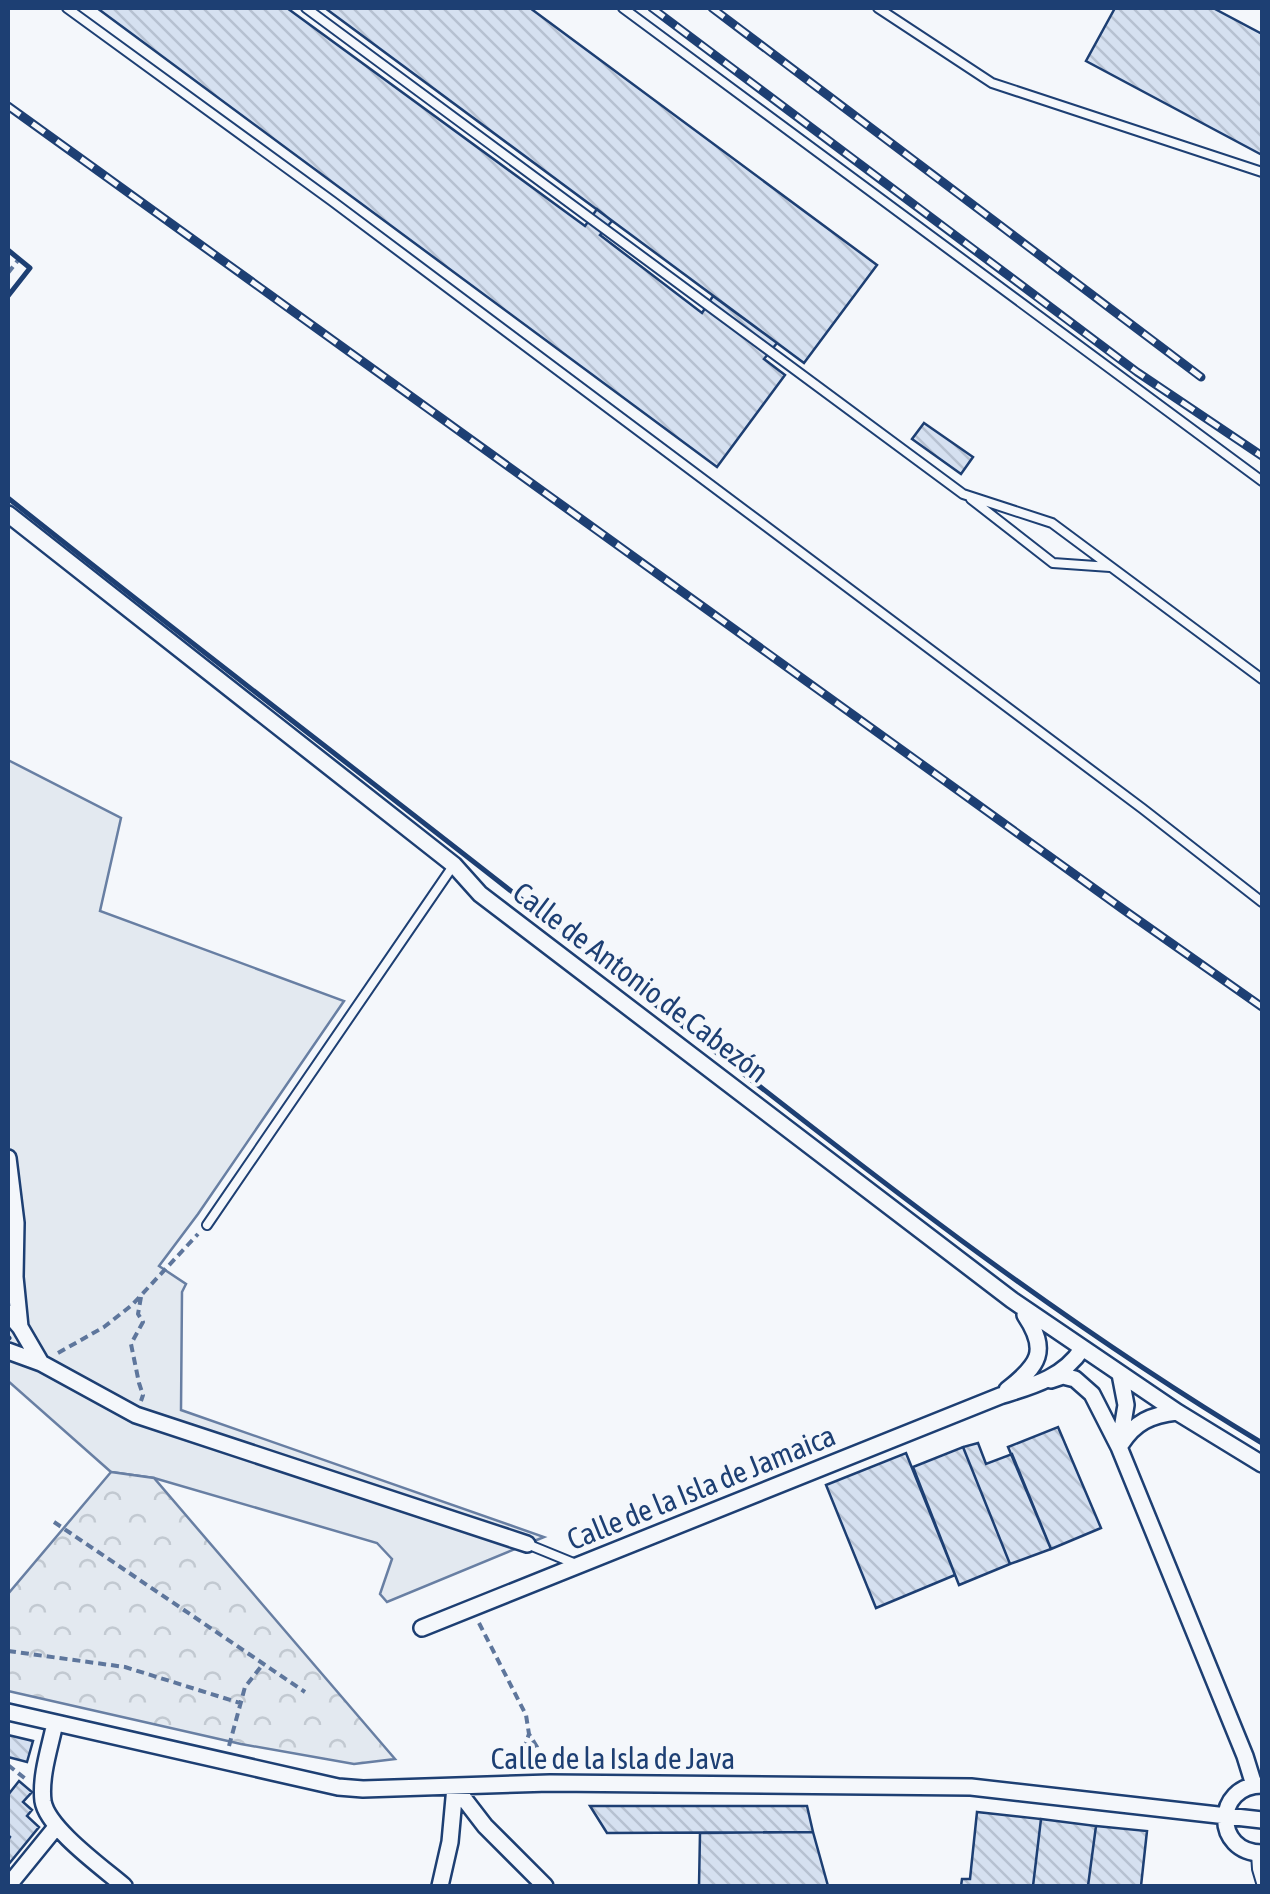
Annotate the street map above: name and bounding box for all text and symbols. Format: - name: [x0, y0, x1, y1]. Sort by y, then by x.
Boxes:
- street label: Calle de Antonio de Cabezón: [507, 875, 775, 1089]
- street label: Calle de la Isla de Jamaica: [562, 1418, 840, 1556]
- street label: Calle de la Isla de Java: [491, 1741, 735, 1775]

